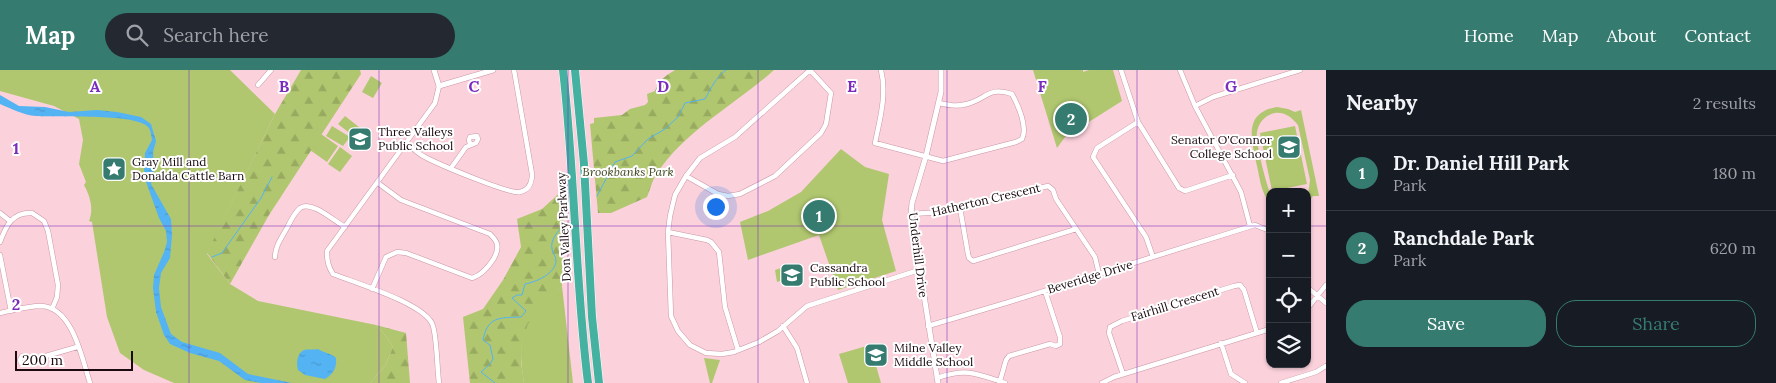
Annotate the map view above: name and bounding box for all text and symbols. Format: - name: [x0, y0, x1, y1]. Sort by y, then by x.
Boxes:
- search box: [105, 13, 455, 58]
- text: Map: [25, 20, 75, 51]
- icon: search: [123, 21, 151, 49]
- text: Search here: [163, 23, 269, 47]
- text: Home: [1464, 24, 1514, 47]
- text: Map: [1542, 24, 1578, 47]
- text: About: [1606, 24, 1656, 47]
- text: Contact: [1684, 24, 1751, 47]
- text: A: [90, 76, 101, 96]
- text: B: [279, 76, 290, 96]
- text: C: [468, 76, 480, 96]
- text: D: [657, 76, 669, 96]
- text: E: [847, 76, 857, 96]
- text: F: [1037, 76, 1047, 96]
- text: G: [1225, 76, 1237, 96]
- text: Nearby: [1346, 89, 1417, 116]
- text: 2 results: [1693, 93, 1756, 113]
- pin: 2: [1055, 100, 1087, 138]
- place label: Three Valleys Public School: [378, 124, 453, 153]
- school or university icon: Three Valleys Public School: [347, 126, 373, 152]
- place label: Senator O'Connor College School: [1171, 132, 1273, 161]
- school or university icon: Senator O'Connor College School: [1276, 134, 1302, 160]
- text: 1: [13, 138, 19, 158]
- text: Dr. Daniel Hill Park: [1393, 151, 1569, 175]
- place label: Gray Mill and Donalda Cattle Barn: [132, 154, 244, 183]
- place icon: Gray Mill and Donalda Cattle Barn: [101, 156, 127, 182]
- text: 1: [1359, 163, 1365, 183]
- text: 180 m: [1713, 163, 1756, 183]
- park label: Brookbanks Park: [582, 164, 674, 179]
- street label: Don Valley Parkway: [553, 171, 574, 282]
- text: Park: [1393, 175, 1426, 195]
- street label: Hatherton Crescent: [930, 180, 1042, 219]
- map controls: [1266, 188, 1311, 368]
- button: +: [1266, 188, 1311, 233]
- your location: [703, 194, 729, 220]
- pin: 1: [803, 197, 835, 235]
- street label: Underhill Drive: [906, 212, 931, 299]
- text: Ranchdale Park: [1393, 226, 1534, 250]
- button: −: [1266, 233, 1311, 278]
- text: 2: [1358, 238, 1366, 258]
- text: 620 m: [1710, 238, 1756, 258]
- text: Park: [1393, 250, 1426, 270]
- street label: Beveridge Drive: [1045, 256, 1135, 297]
- place label: Cassandra Public School: [810, 260, 885, 289]
- school or university icon: Cassandra Public School: [779, 262, 805, 288]
- button: locate: [1266, 278, 1311, 323]
- street label: Fairhill Crescent: [1129, 283, 1221, 324]
- text: 2: [12, 294, 20, 314]
- button: Save: [1346, 300, 1546, 347]
- button: Share: [1556, 300, 1756, 347]
- button: layers: [1266, 323, 1311, 368]
- place label: Milne Valley Middle School: [894, 340, 973, 369]
- school or university icon: Milne Valley Middle School: [863, 342, 889, 368]
- scale bar: [15, 348, 132, 371]
- text: 200 m: [22, 351, 63, 369]

